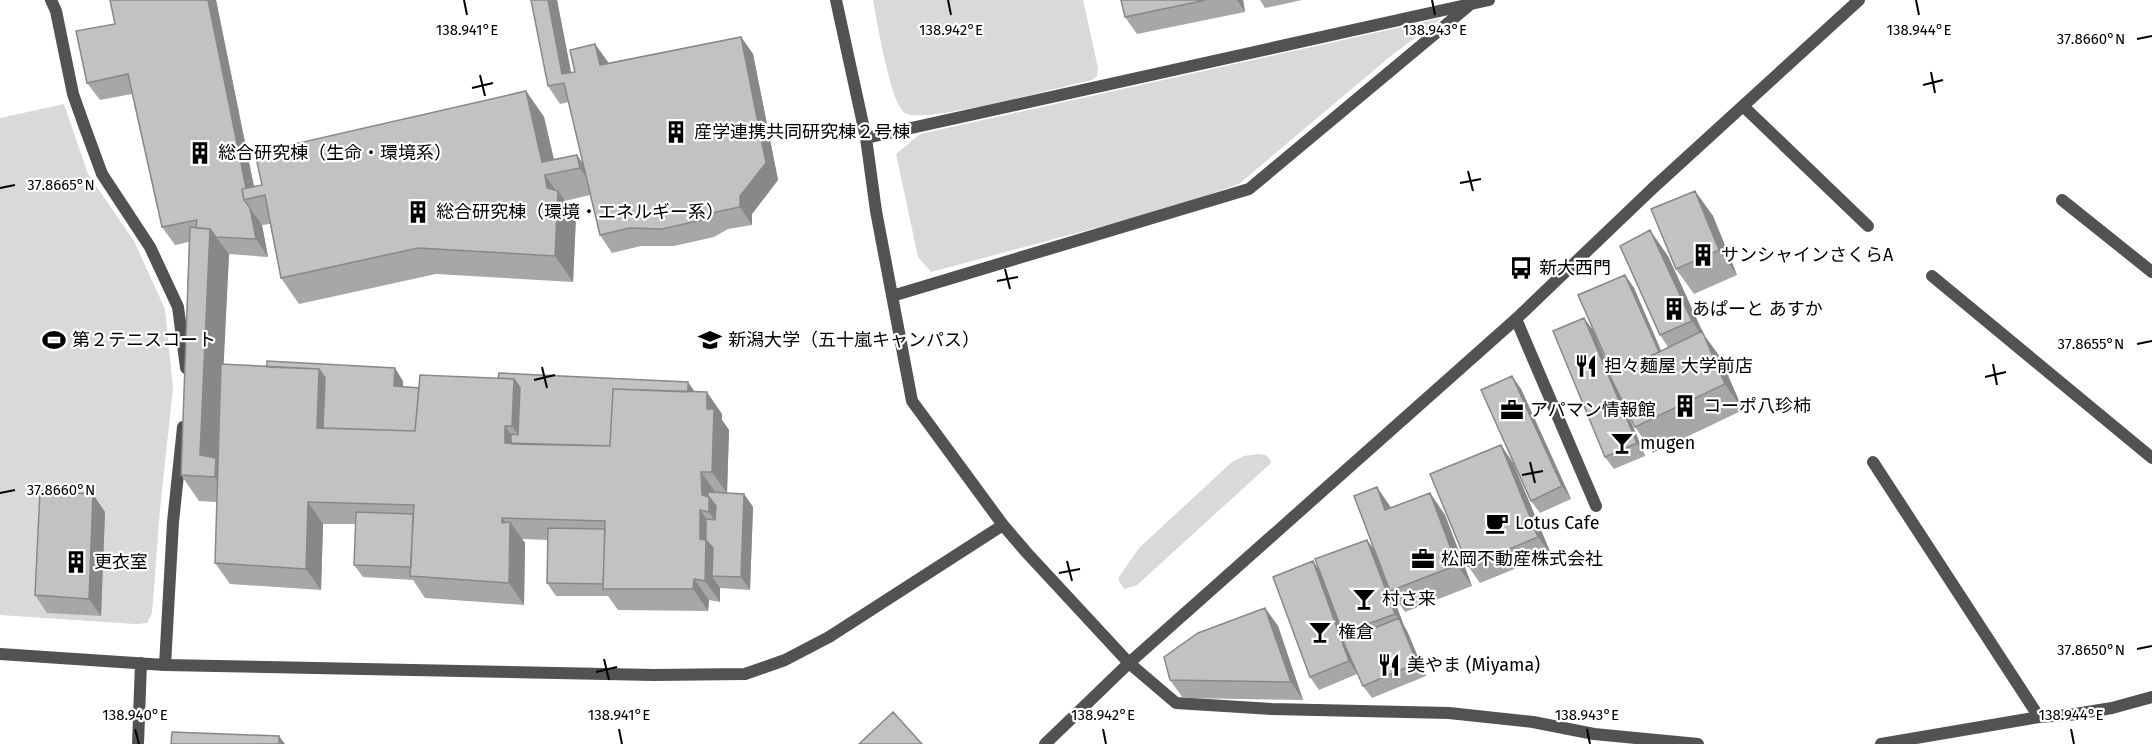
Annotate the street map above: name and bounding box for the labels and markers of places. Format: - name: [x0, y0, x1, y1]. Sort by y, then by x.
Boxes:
- building icon: 産学連携共同研究棟２号棟: [663, 119, 689, 145]
- place label: 産学連携共同研究棟２号棟: [694, 121, 910, 143]
- building icon: 総合研究棟（生命・環境系）: [187, 140, 213, 166]
- place label: 総合研究棟（生命・環境系）: [218, 142, 452, 164]
- building icon: 総合研究棟（環境・エネルギー系）: [405, 199, 431, 225]
- place label: 総合研究棟（環境・エネルギー系）: [436, 201, 724, 223]
- building icon: サンシャインさくらA: [1690, 242, 1716, 268]
- place label: サンシャインさくらA: [1721, 244, 1894, 266]
- bus stop icon: 新大西門: [1508, 255, 1534, 281]
- place label: 新大西門: [1539, 257, 1611, 279]
- building icon: あぱーと あすか: [1661, 296, 1687, 322]
- place label: あぱーと あすか: [1692, 298, 1823, 320]
- sports icon: 第２テニスコート: [41, 327, 67, 353]
- school or university icon: 新潟大学（五十嵐キャンパス）: [697, 327, 723, 353]
- place label: 第２テニスコート: [72, 329, 216, 351]
- place label: 新潟大学（五十嵐キャンパス）: [728, 329, 980, 351]
- restaurant icon: 担々麺屋 大学前店: [1573, 353, 1599, 379]
- place label: 担々麺屋 大学前店: [1604, 355, 1753, 377]
- building icon: コーポ八珍柿: [1672, 393, 1698, 419]
- place label: コーポ八珍柿: [1703, 395, 1811, 417]
- office icon: アパマン情報館: [1499, 397, 1525, 423]
- place label: アパマン情報館: [1530, 399, 1656, 421]
- bar icon: mugen: [1609, 430, 1635, 456]
- place label: mugen: [1640, 432, 1695, 454]
- cafe icon: Lotus Cafe: [1484, 510, 1510, 536]
- place label: Lotus Cafe: [1515, 512, 1600, 534]
- office icon: 松岡不動産株式会社: [1410, 546, 1436, 572]
- place label: 松岡不動産株式会社: [1441, 548, 1603, 570]
- building icon: 更衣室: [63, 549, 89, 575]
- place label: 更衣室: [94, 551, 148, 573]
- bar icon: 村さ来: [1351, 586, 1377, 612]
- place label: 村さ来: [1382, 588, 1436, 610]
- bar icon: 権倉: [1307, 619, 1333, 645]
- place label: 権倉: [1338, 621, 1374, 643]
- restaurant icon: 美やま (Miyama): [1376, 652, 1402, 678]
- place label: 美やま (Miyama): [1407, 654, 1540, 676]

